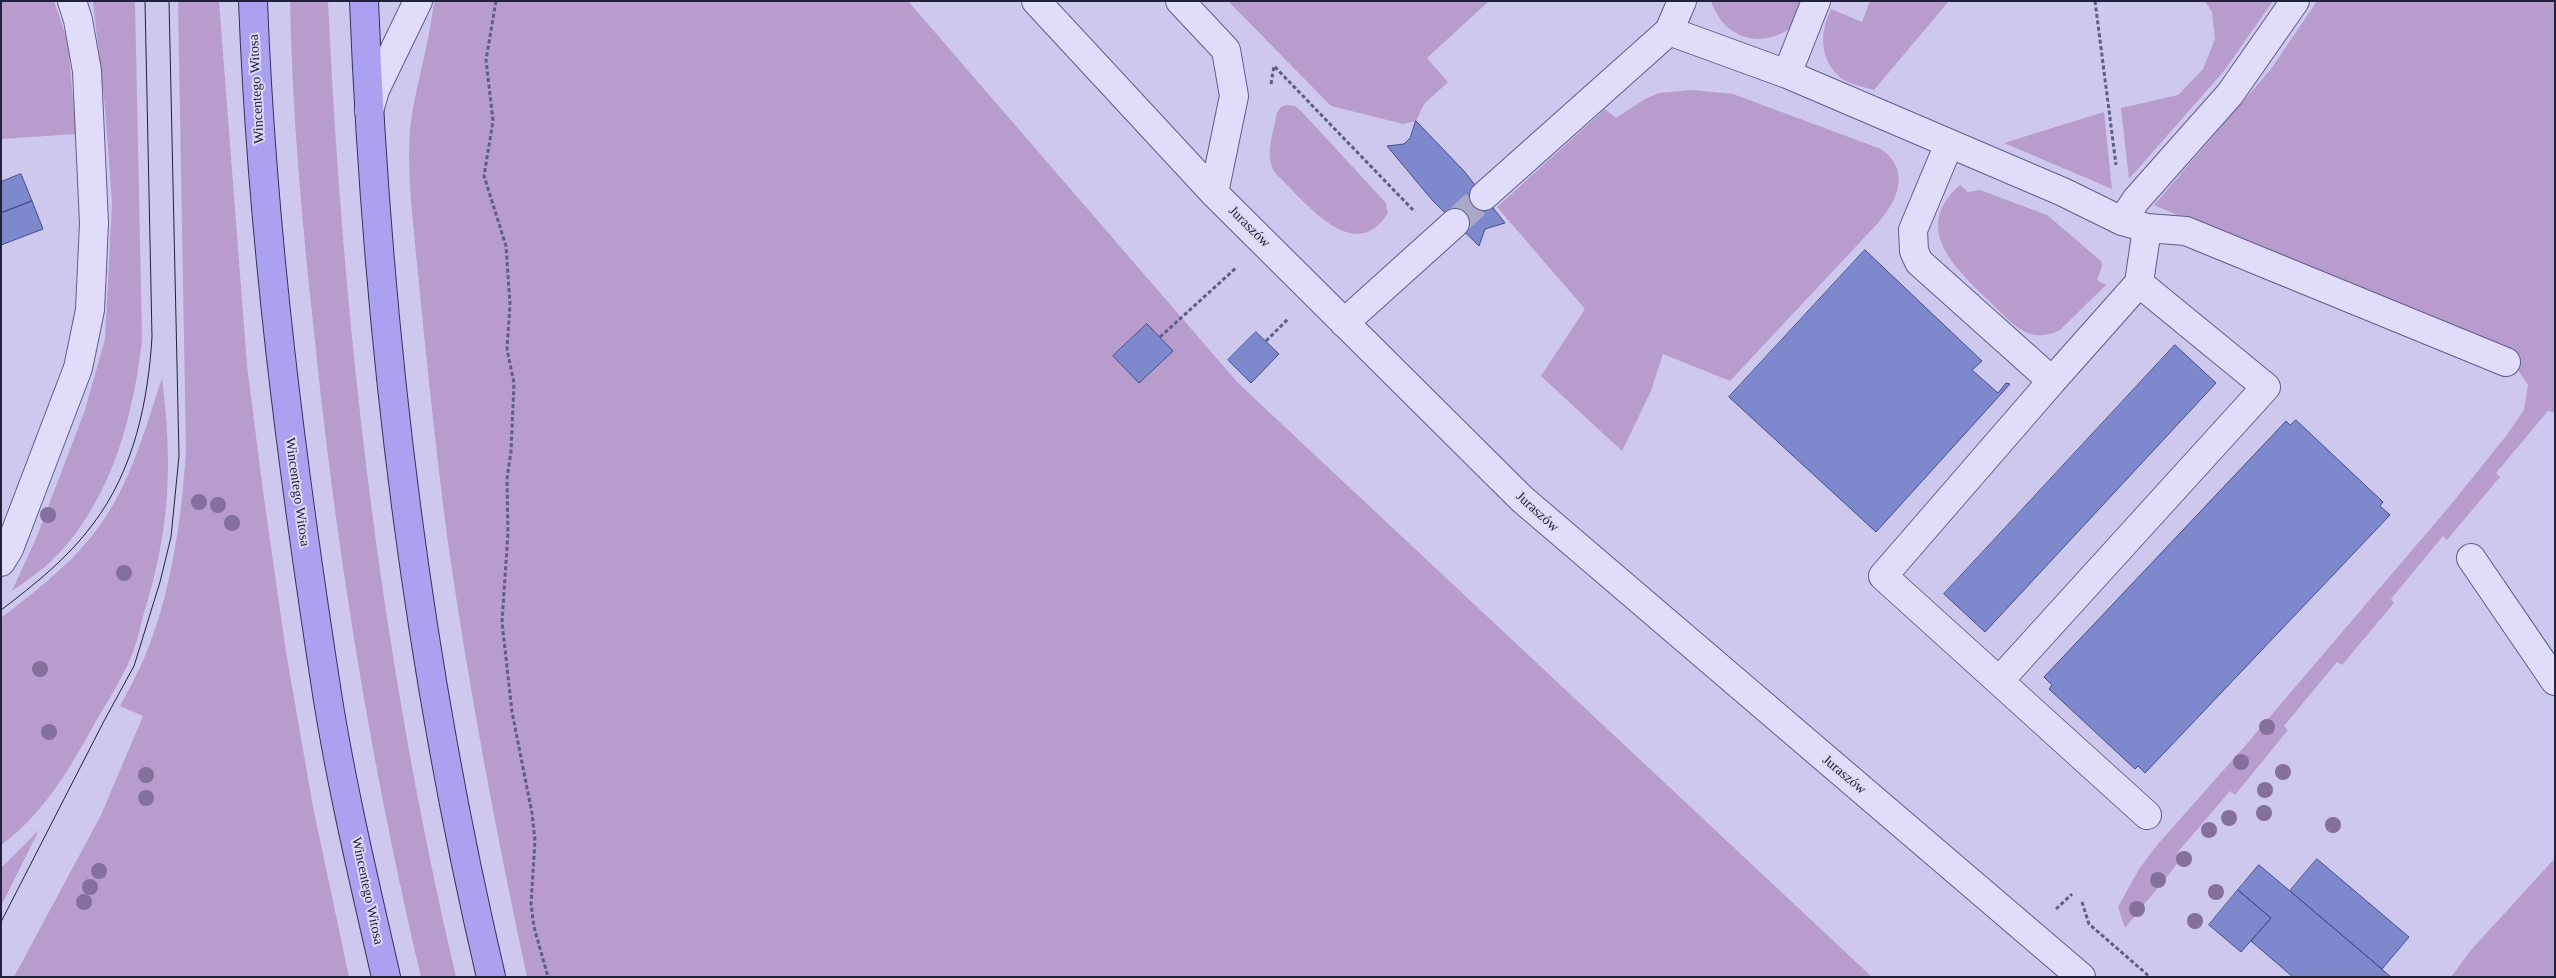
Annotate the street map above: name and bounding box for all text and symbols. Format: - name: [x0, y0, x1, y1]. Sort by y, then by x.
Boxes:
- street label: Wincentego Witosa: [246, 34, 268, 144]
- street label: Juraszów: [1225, 203, 1273, 251]
- street label: Wincentego Witosa: [281, 437, 313, 547]
- street label: Juraszów: [1512, 488, 1562, 536]
- street label: Juraszów: [1819, 752, 1869, 798]
- street label: Wincentego Witosa: [347, 836, 387, 946]

